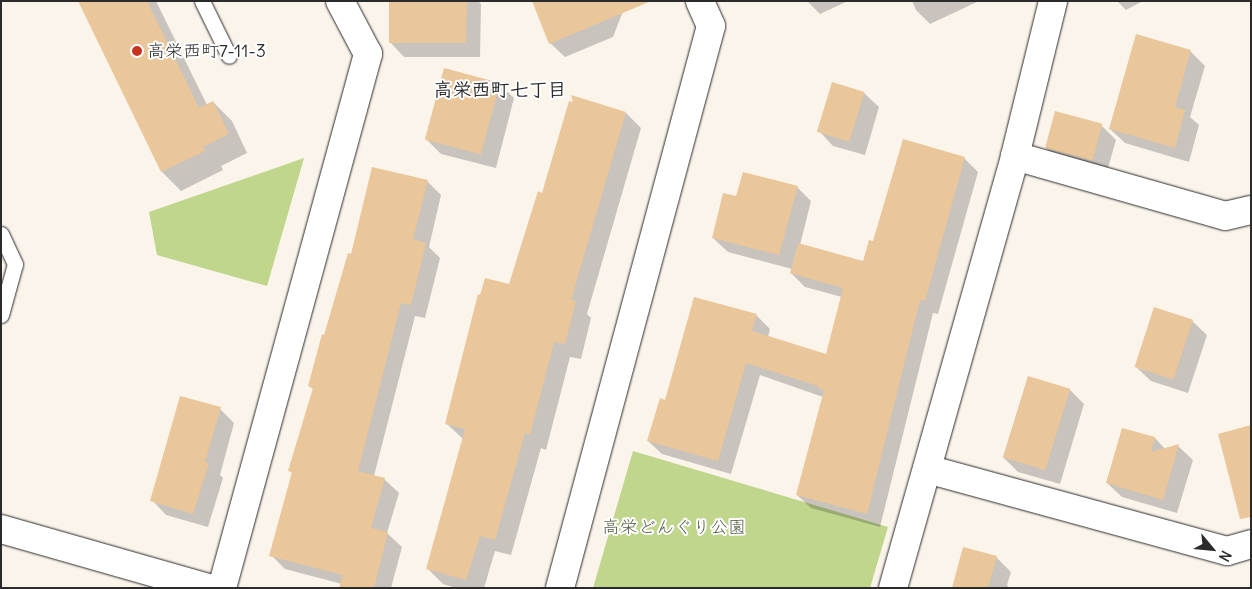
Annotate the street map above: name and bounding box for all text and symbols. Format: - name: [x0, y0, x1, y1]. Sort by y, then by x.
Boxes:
- place label: 高栄西町7-11-3: [147, 40, 267, 62]
- marker: 高栄西町7-11-3: [131, 45, 143, 57]
- district label: 高栄西町七丁目: [434, 79, 566, 101]
- park label: 高栄どんぐり公園: [602, 516, 746, 538]
- north arrow: [1187, 524, 1237, 574]
- text: N: [1215, 548, 1235, 565]

